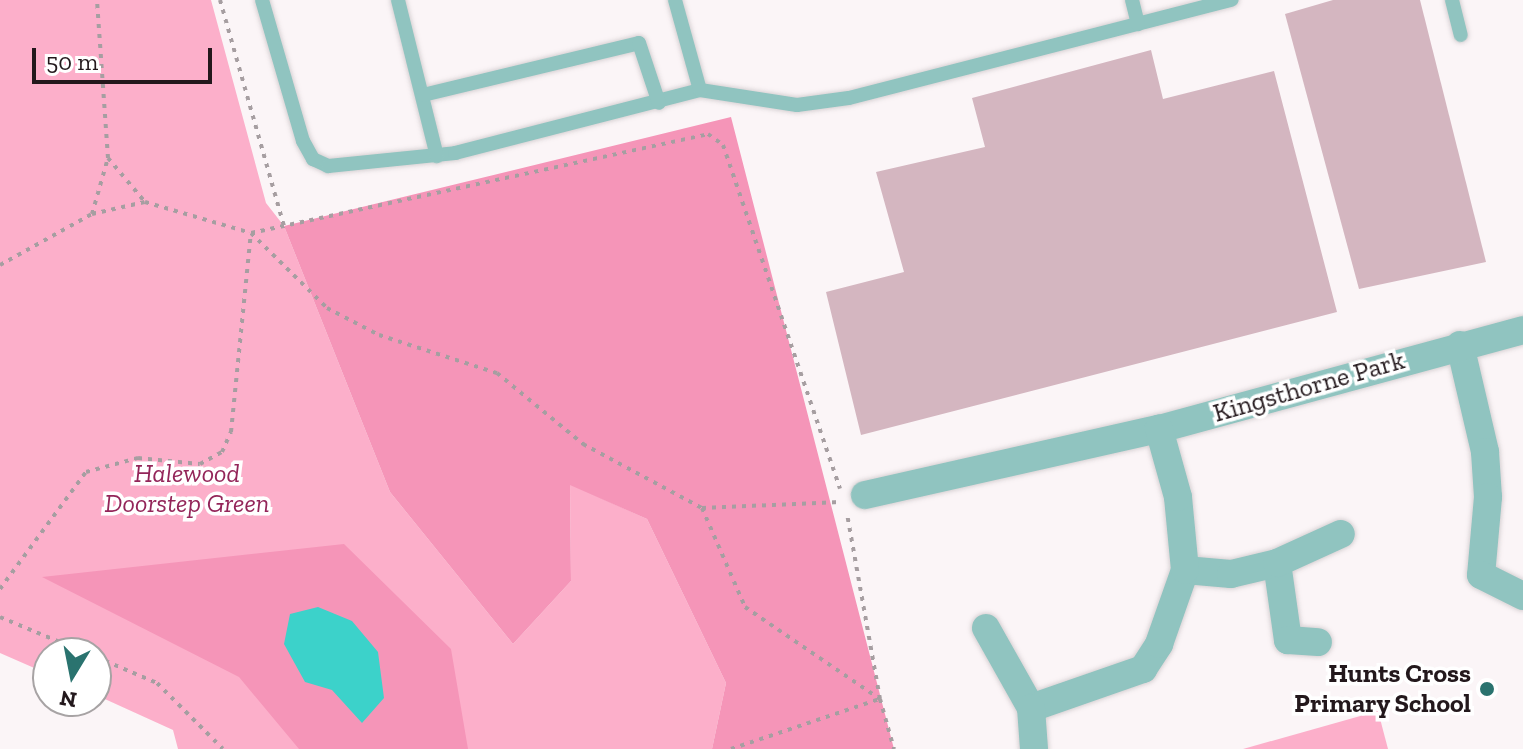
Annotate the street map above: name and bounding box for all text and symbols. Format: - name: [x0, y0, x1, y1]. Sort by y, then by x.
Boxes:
- scale bar: [36, 32, 216, 82]
- text: 50 m: [46, 47, 98, 76]
- street label: Kingsthorne Park: [1210, 345, 1408, 429]
- park label: Halewood Doorstep Green: [105, 458, 269, 520]
- north arrow: [32, 637, 112, 717]
- place label: Hunts Cross Primary School: [1294, 658, 1471, 720]
- marker: Hunts Cross Primary School: [1478, 680, 1496, 698]
- text: N: [58, 684, 79, 714]

